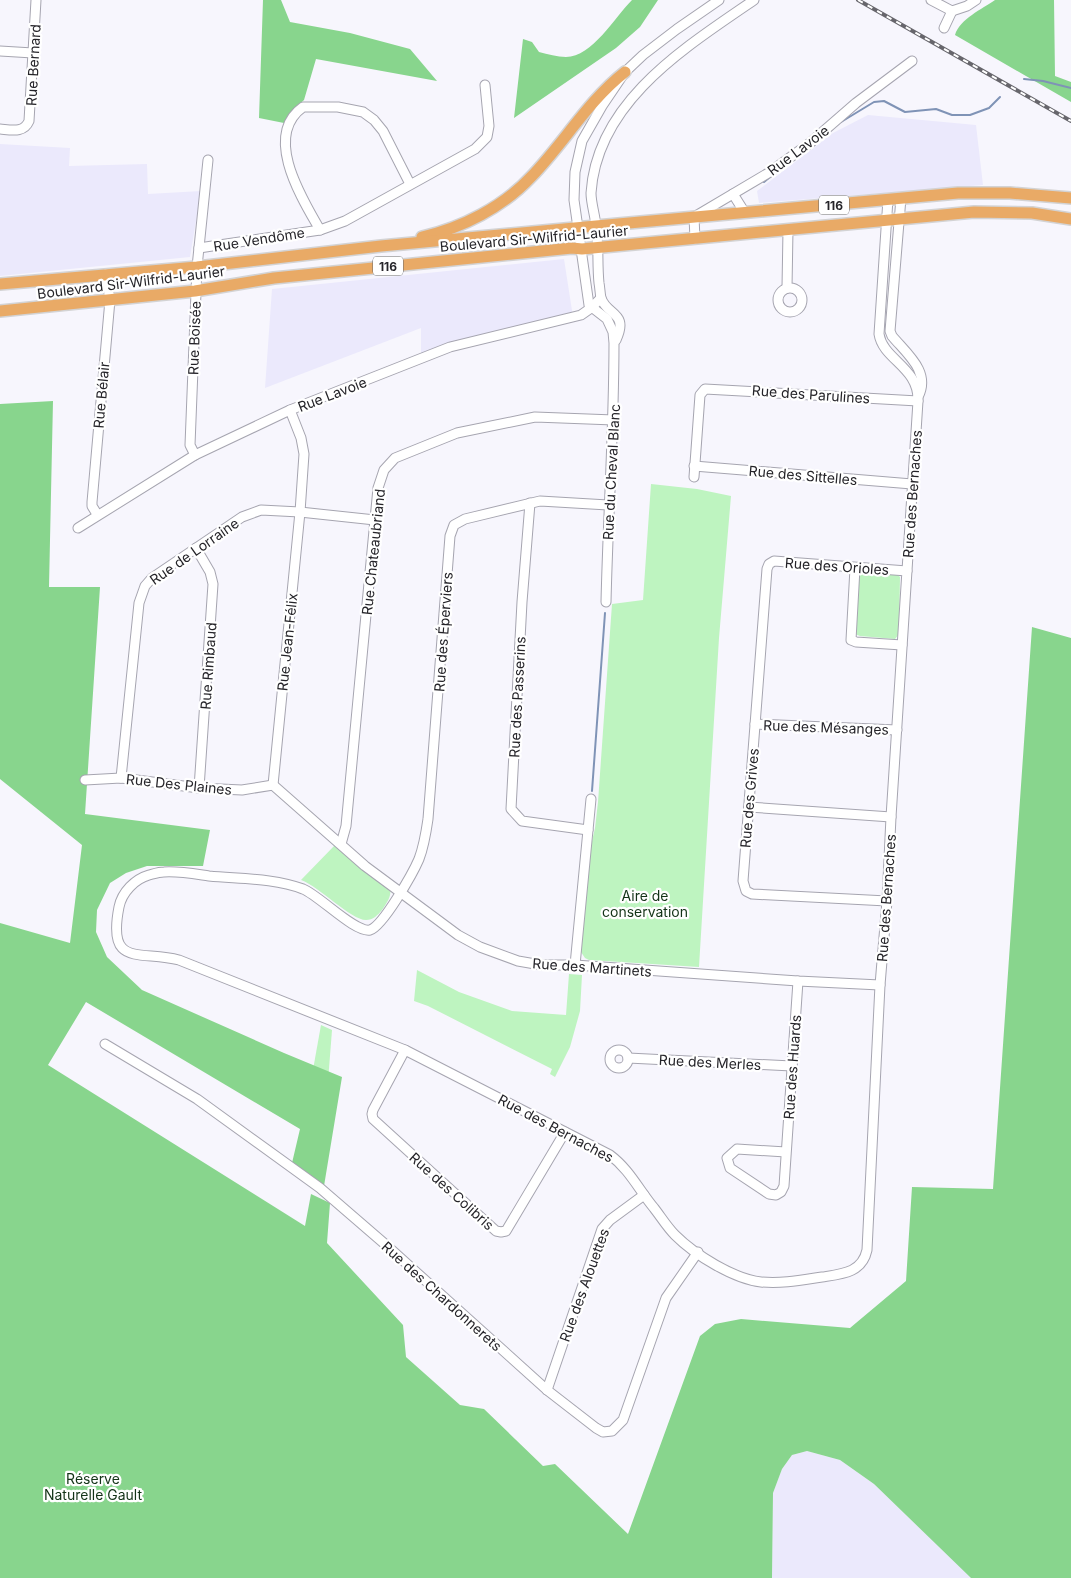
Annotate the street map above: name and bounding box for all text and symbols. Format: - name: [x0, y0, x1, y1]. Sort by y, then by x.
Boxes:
- street label: Rue Bernard: [22, 24, 44, 106]
- street label: Rue Lavoie: [764, 121, 832, 179]
- road number: 116: [819, 196, 849, 214]
- street label: Boulevard Sir-Wilfrid-Laurier: [439, 221, 629, 255]
- street label: Rue Vendôme: [212, 223, 306, 255]
- road number: 116: [373, 256, 403, 276]
- street label: Boulevard Sir-Wilfrid-Laurier: [36, 262, 226, 302]
- street label: Rue Boisée: [184, 301, 204, 375]
- street label: Rue Bélair: [90, 361, 112, 429]
- street label: Rue Lavoie: [295, 373, 369, 415]
- street label: Rue des Parulines: [751, 381, 871, 407]
- street label: Rue du Cheval Blanc: [599, 404, 623, 540]
- street label: Rue des Bernaches: [899, 429, 925, 559]
- street label: Rue des Sittelles: [748, 462, 858, 488]
- street label: Rue Chateaubriand: [358, 488, 388, 616]
- street label: Rue de Lorraine: [146, 514, 242, 588]
- street label: Rue des Orioles: [784, 554, 890, 578]
- street label: Rue des Éperviers: [430, 571, 456, 693]
- street label: Rue Jean-Félix: [273, 592, 301, 692]
- street label: Rue Rimbaud: [196, 622, 220, 710]
- street label: Rue des Passerins: [505, 636, 529, 758]
- street label: Rue des Mésanges: [763, 716, 889, 738]
- street label: Rue des Grives: [736, 747, 762, 849]
- street label: Rue Des Plaines: [125, 770, 233, 798]
- street label: Rue des Bernaches: [873, 833, 899, 963]
- park label: Aire de conservation: [602, 887, 688, 920]
- street label: Rue des Martinets: [532, 954, 652, 980]
- street label: Rue des Huards: [780, 1014, 804, 1120]
- street label: Rue des Merles: [658, 1051, 762, 1073]
- street label: Rue des Bernaches: [495, 1090, 617, 1166]
- street label: Rue des Colibris: [406, 1149, 498, 1233]
- street label: Rue des Alouettes: [556, 1226, 612, 1344]
- street label: Rue des Chardonnerets: [379, 1238, 505, 1354]
- park label: Réserve Naturelle Gault: [44, 1470, 142, 1503]

